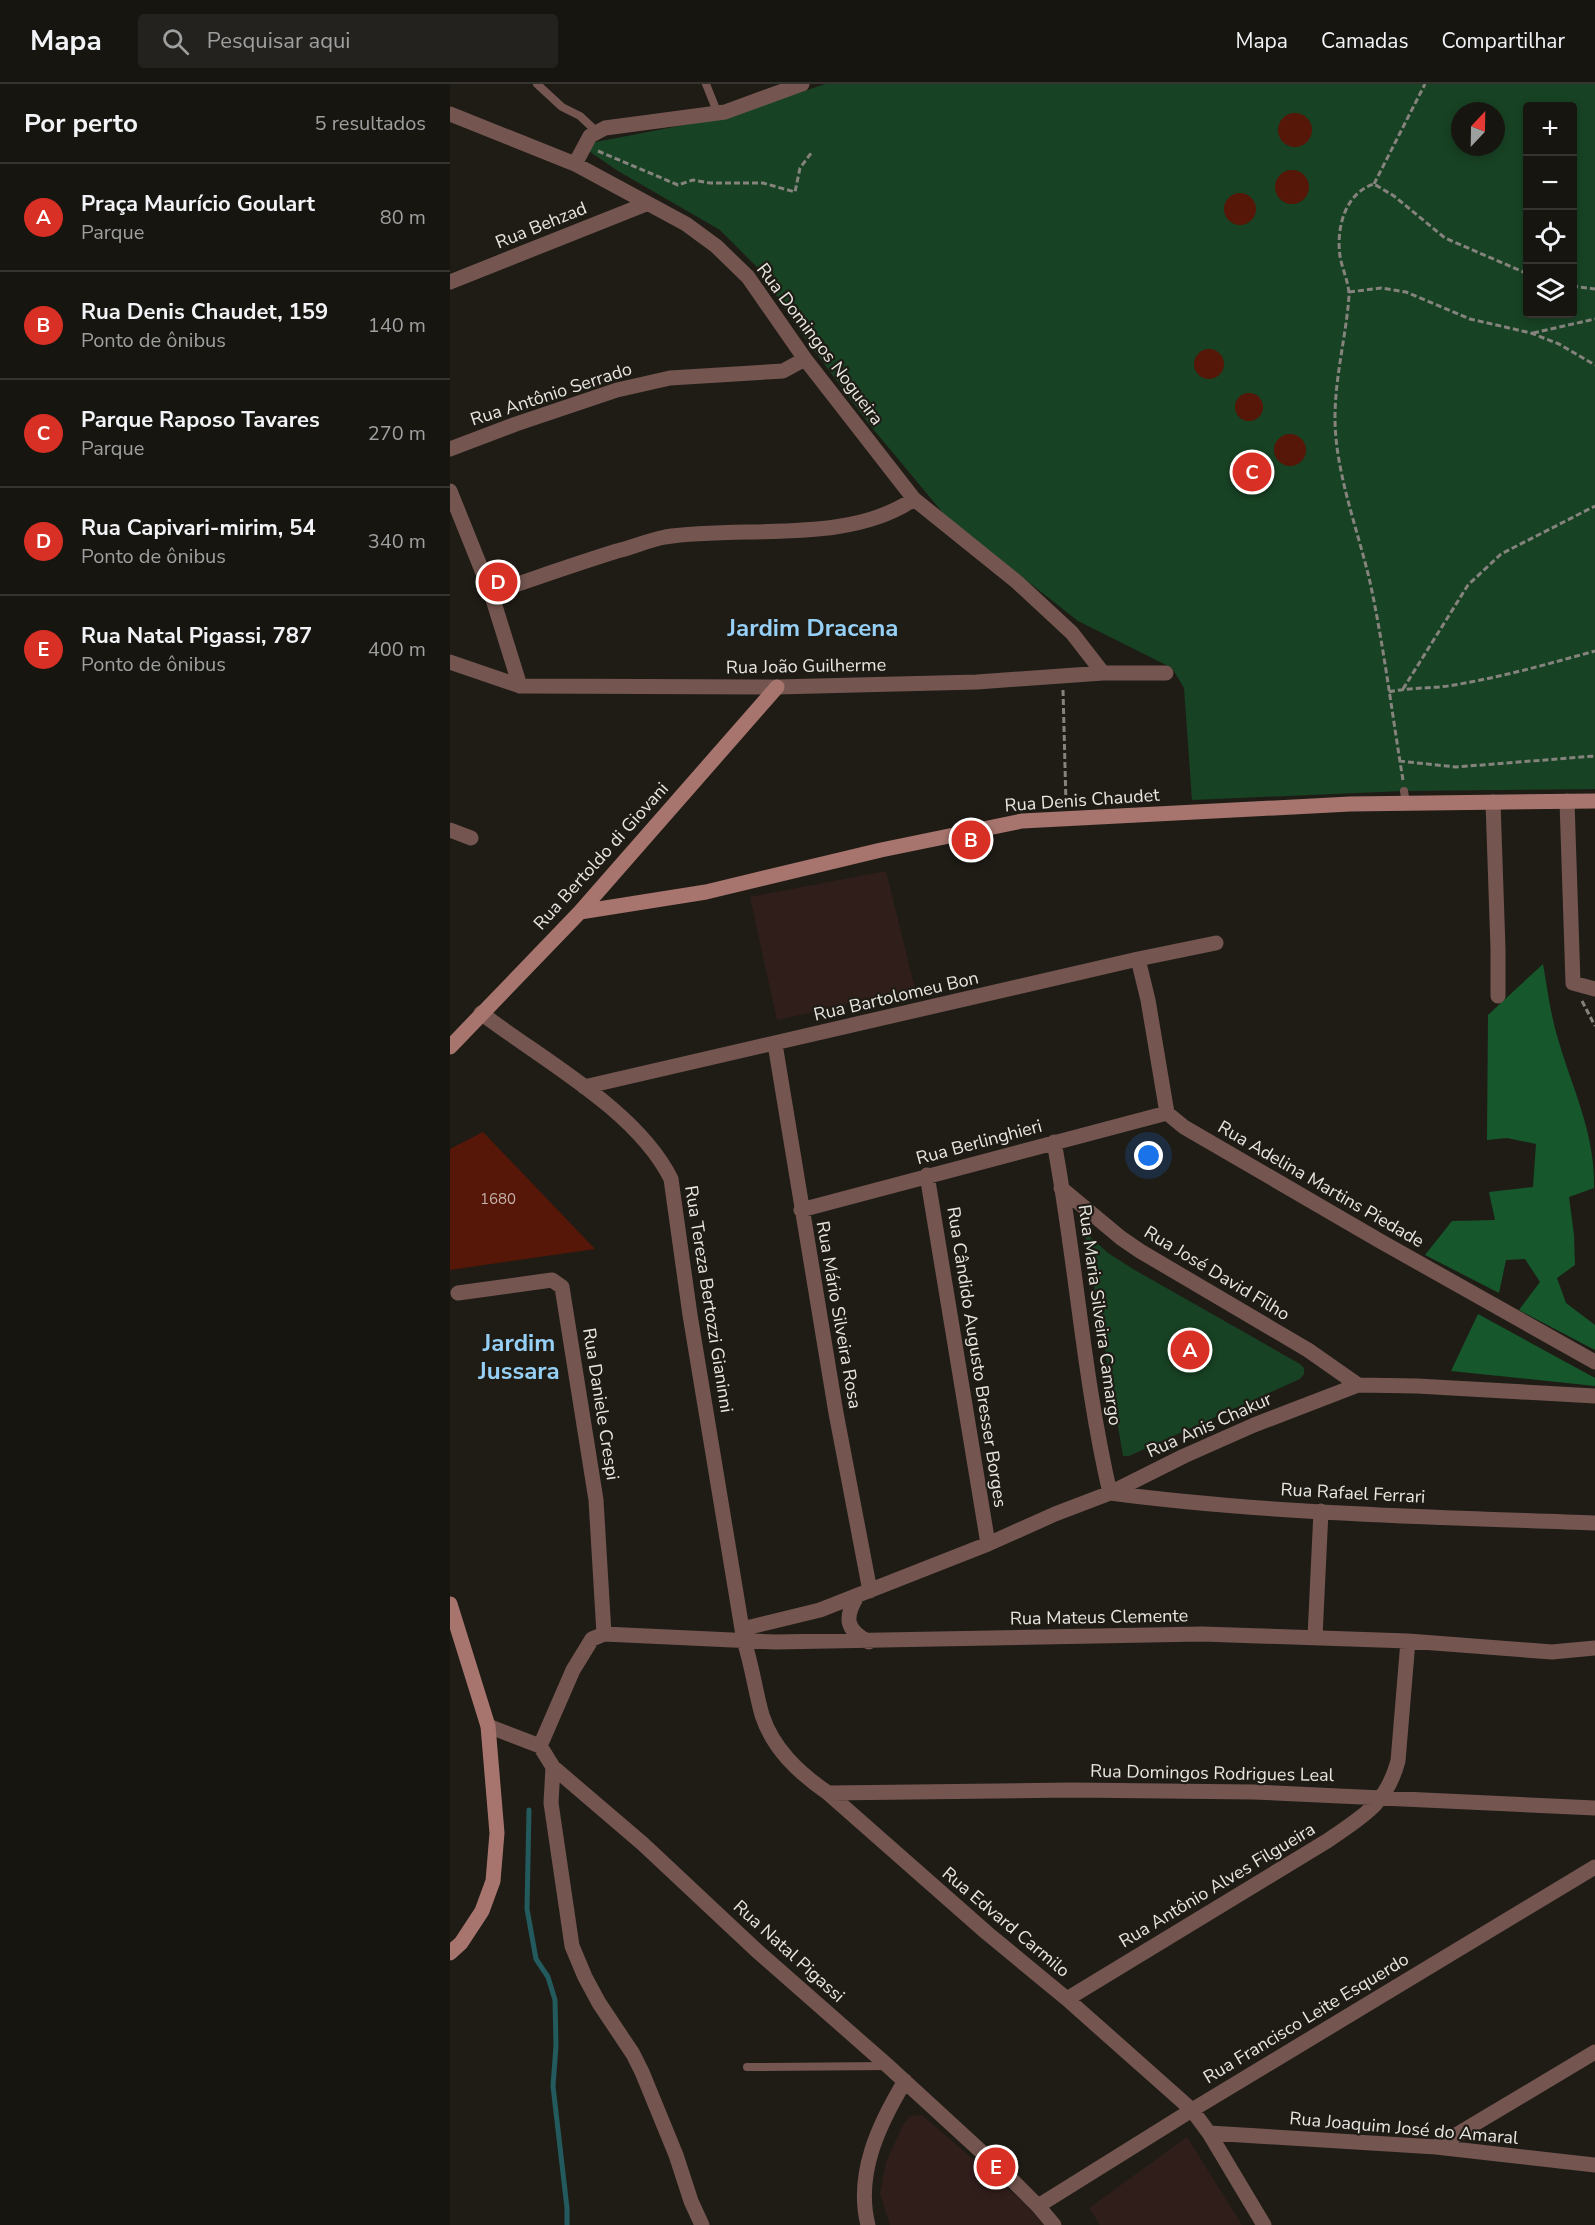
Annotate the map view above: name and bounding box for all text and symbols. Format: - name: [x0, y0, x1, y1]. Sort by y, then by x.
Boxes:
- search box: [138, 14, 558, 68]
- text: Mapa: [30, 22, 102, 60]
- icon: search: [159, 25, 192, 58]
- text: Pesquisar aqui: [207, 26, 350, 56]
- text: Mapa: [1236, 27, 1288, 55]
- text: Camadas: [1321, 27, 1408, 55]
- text: Compartilhar: [1441, 27, 1565, 55]
- north arrow: [1451, 102, 1505, 156]
- map controls: [1523, 102, 1577, 318]
- button: +: [1523, 102, 1577, 156]
- text: Por perto: [24, 106, 138, 141]
- text: 5 resultados: [315, 110, 426, 137]
- button: −: [1523, 156, 1577, 210]
- text: Praça Maurício Goulart: [81, 189, 315, 219]
- street label: Rua Behzad: [492, 196, 590, 254]
- text: A: [36, 204, 51, 231]
- text: 80 m: [380, 204, 426, 231]
- button: locate: [1523, 210, 1577, 264]
- text: Parque: [81, 219, 144, 246]
- street label: Rua Domingos Nogueira: [751, 258, 889, 430]
- button: layers: [1523, 264, 1577, 318]
- text: Rua Denis Chaudet, 159: [81, 297, 328, 327]
- text: B: [37, 312, 50, 339]
- text: 140 m: [368, 312, 426, 339]
- text: Ponto de ônibus: [81, 327, 226, 354]
- street label: Rua Antônio Serrado: [467, 357, 635, 431]
- text: Parque Raposo Tavares: [81, 405, 320, 435]
- text: C: [37, 420, 50, 447]
- text: 270 m: [368, 420, 426, 447]
- text: Parque: [81, 435, 144, 462]
- pin: C: [1232, 450, 1272, 494]
- text: Rua Capivari-mirim, 54: [81, 513, 316, 543]
- text: D: [36, 528, 51, 555]
- text: 340 m: [368, 528, 426, 555]
- text: Ponto de ônibus: [81, 543, 226, 570]
- pin: D: [478, 560, 518, 604]
- district label: Jardim Dracena: [727, 612, 898, 644]
- text: Rua Natal Pigassi, 787: [81, 621, 312, 651]
- text: E: [38, 636, 49, 663]
- text: 400 m: [368, 636, 426, 663]
- text: Ponto de ônibus: [81, 651, 226, 678]
- street label: Rua João Guilherme: [726, 653, 886, 679]
- street label: Rua Bertoldo di Giovani: [528, 777, 674, 935]
- street label: Rua Denis Chaudet: [1004, 783, 1161, 817]
- pin: B: [952, 818, 990, 862]
- street label: Rua Bartolomeu Bon: [811, 965, 981, 1027]
- street label: Rua Berlinghieri: [913, 1114, 1045, 1170]
- street label: Rua Adelina Martins Piedade: [1214, 1115, 1428, 1253]
- your location: [1134, 1141, 1163, 1170]
- street label: Rua Tereza Bertozzi Gianinni: [679, 1184, 739, 1414]
- house number: 1680: [480, 1189, 516, 1209]
- street label: Rua Maria Silveira Camargo: [1073, 1203, 1127, 1427]
- street label: Rua Cândido Augusto Bresser Borges: [941, 1205, 1013, 1509]
- street label: Rua Mário Silveira Rosa: [811, 1219, 867, 1411]
- street label: Rua José David Filho: [1140, 1220, 1294, 1326]
- street label: Rua Daniele Crespi: [577, 1326, 625, 1482]
- district label: Jardim Jussara: [477, 1327, 560, 1387]
- pin: A: [1170, 1328, 1210, 1372]
- street label: Rua Anis Chakur: [1143, 1386, 1276, 1463]
- street label: Rua Rafael Ferrari: [1280, 1477, 1426, 1509]
- street label: Rua Mateus Clemente: [1010, 1603, 1188, 1631]
- street label: Rua Domingos Rodrigues Leal: [1090, 1759, 1335, 1787]
- street label: Rua Antônio Alves Filgueira: [1115, 1817, 1319, 1953]
- street label: Rua Edvard Carmilo: [937, 1861, 1075, 1983]
- street label: Rua Natal Pigassi: [728, 1895, 850, 2007]
- street label: Rua Francisco Leite Esquerdo: [1199, 1947, 1413, 2089]
- street label: Rua Joaquim José do Amaral: [1289, 2106, 1520, 2150]
- pin: E: [976, 2144, 1016, 2190]

